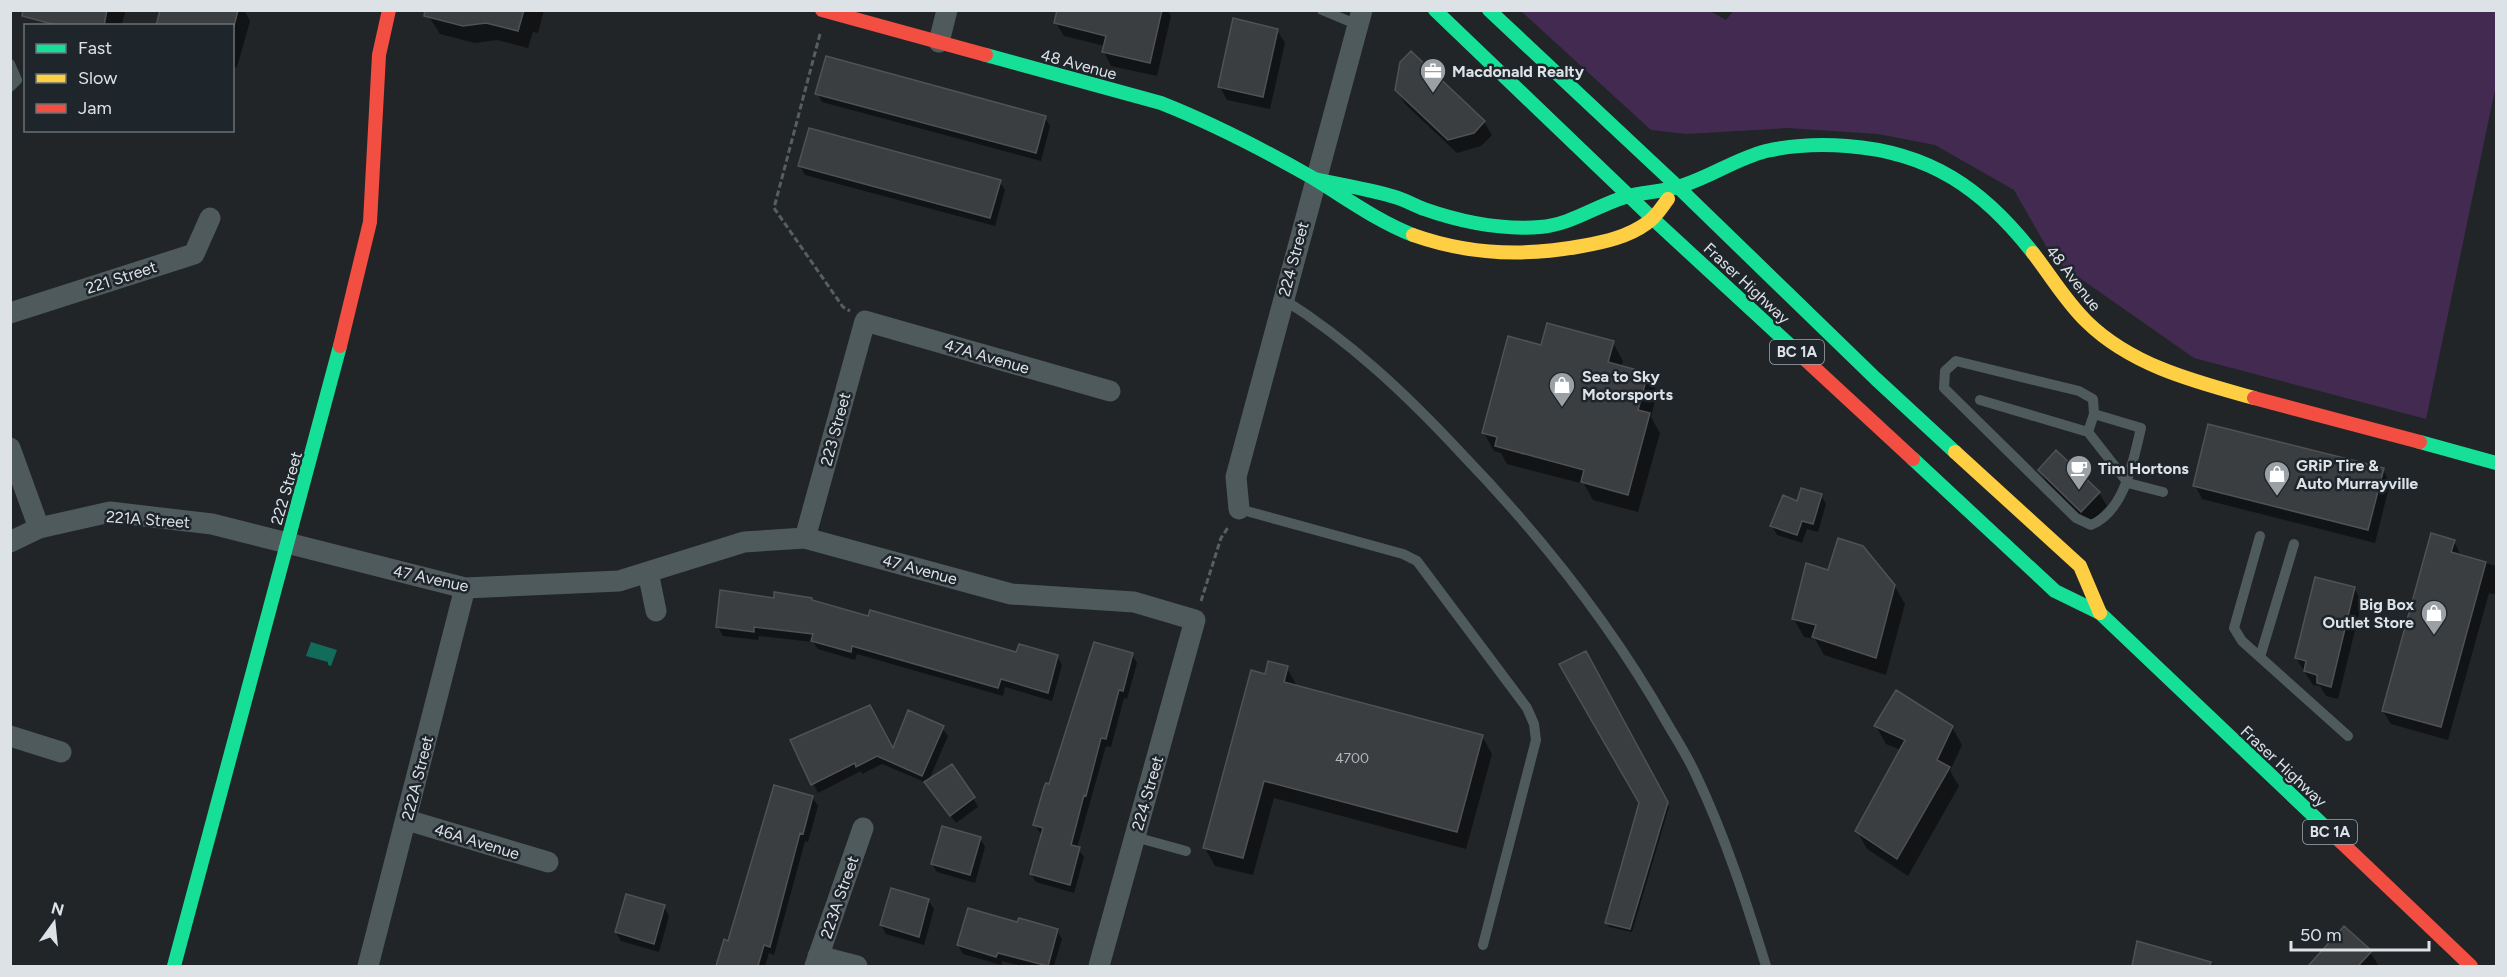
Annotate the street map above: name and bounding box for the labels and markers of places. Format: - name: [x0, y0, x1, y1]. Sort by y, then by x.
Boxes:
- office icon: Macdonald Realty: [1418, 56, 1448, 94]
- place label: Macdonald Realty: [1452, 62, 1585, 81]
- place label: Sea to Sky Motorsports: [1582, 367, 1674, 404]
- shop icon: Sea to Sky Motorsports: [1547, 370, 1577, 408]
- cafe icon: Tim Hortons: [2064, 453, 2094, 491]
- place label: GRiP Tire & Auto Murrayville: [2296, 456, 2418, 493]
- place label: Tim Hortons: [2098, 459, 2189, 478]
- shop icon: GRiP Tire & Auto Murrayville: [2262, 459, 2292, 497]
- place label: Big Box Outlet Store: [2323, 595, 2414, 632]
- shop icon: Big Box Outlet Store: [2419, 598, 2449, 636]

